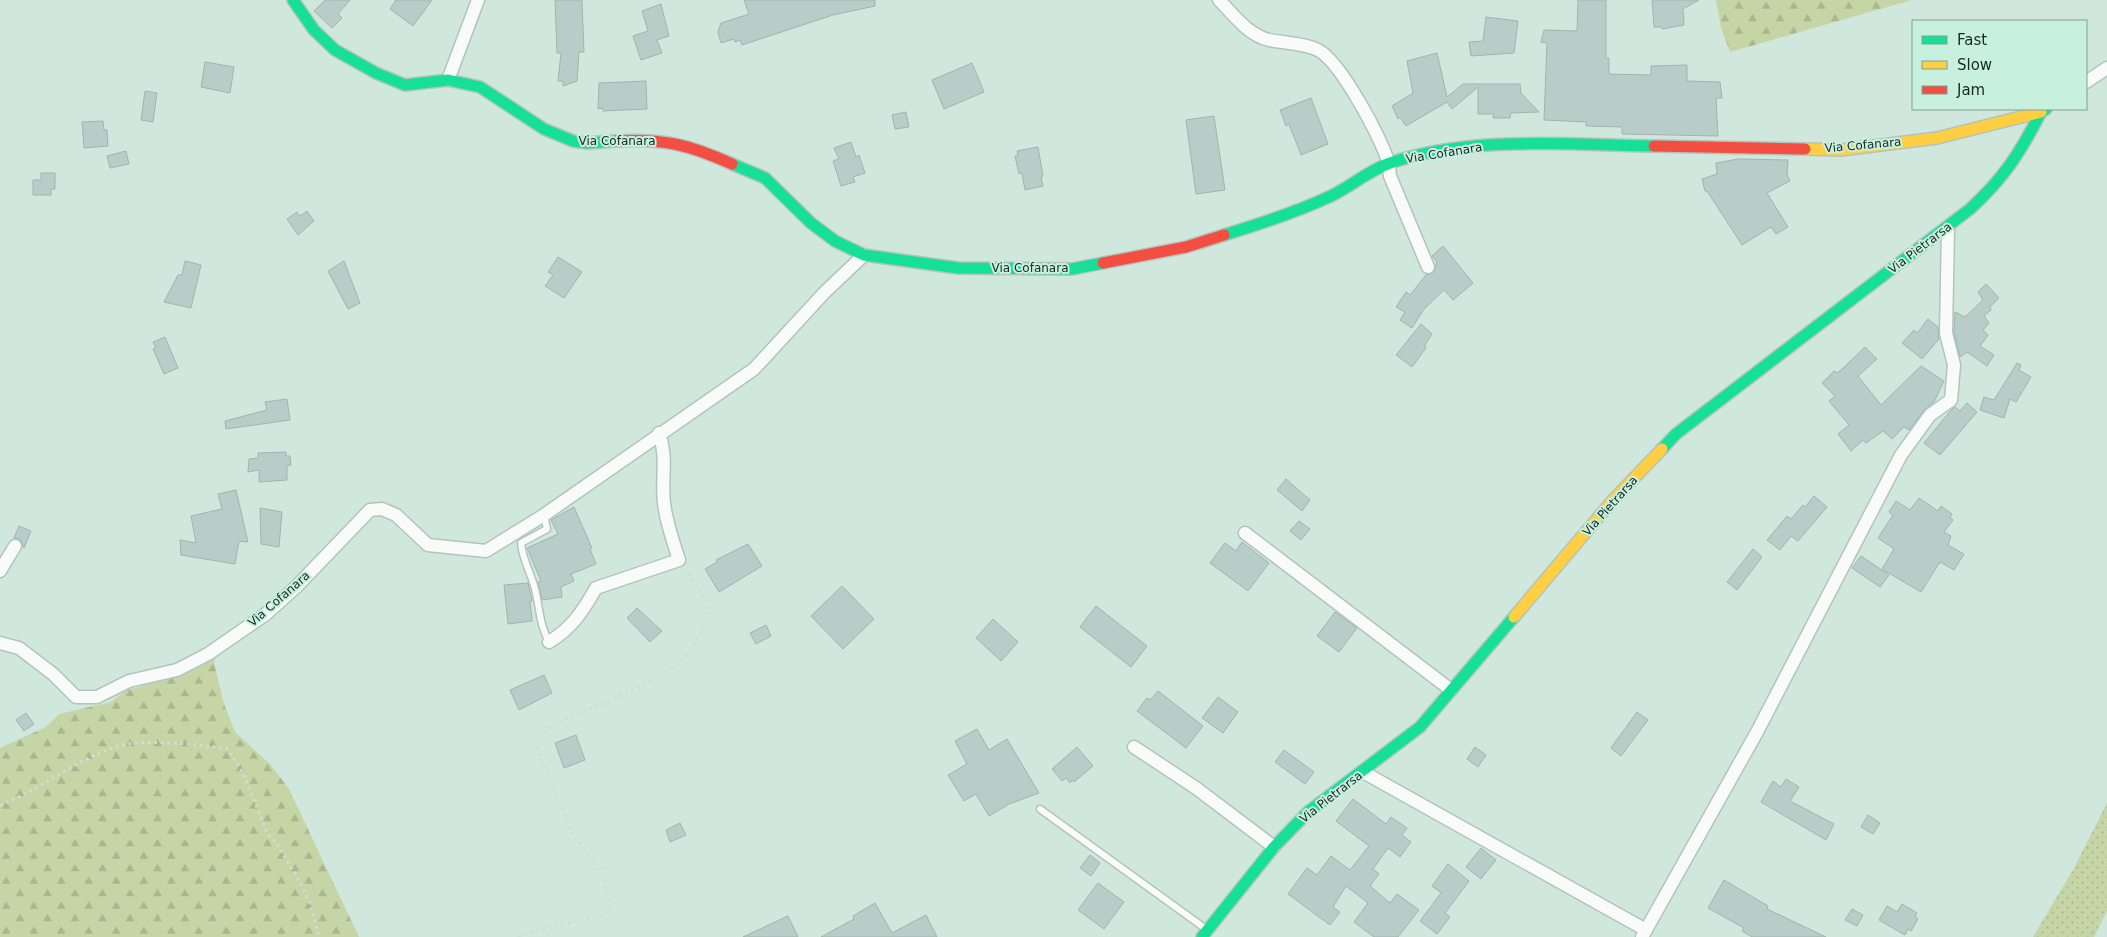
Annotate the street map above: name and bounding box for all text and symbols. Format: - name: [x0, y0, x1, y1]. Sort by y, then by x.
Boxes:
- legend: [1912, 20, 2087, 110]
- text: Fast: [1957, 31, 1987, 49]
- text: Slow: [1957, 56, 1992, 74]
- text: Jam: [1956, 81, 1985, 99]
- street label: Via Cofanara: [579, 134, 656, 148]
- street label: Via Cofanara: [1824, 135, 1902, 155]
- street label: Via Cofanara: [1405, 140, 1483, 166]
- street label: Via Pietrarsa: [1886, 220, 1954, 276]
- street label: Via Cofanara: [992, 261, 1069, 275]
- street label: Via Pietrarsa: [1579, 473, 1641, 539]
- street label: Via Cofanara: [245, 568, 313, 630]
- street label: Via Pietrarsa: [1297, 768, 1365, 826]

